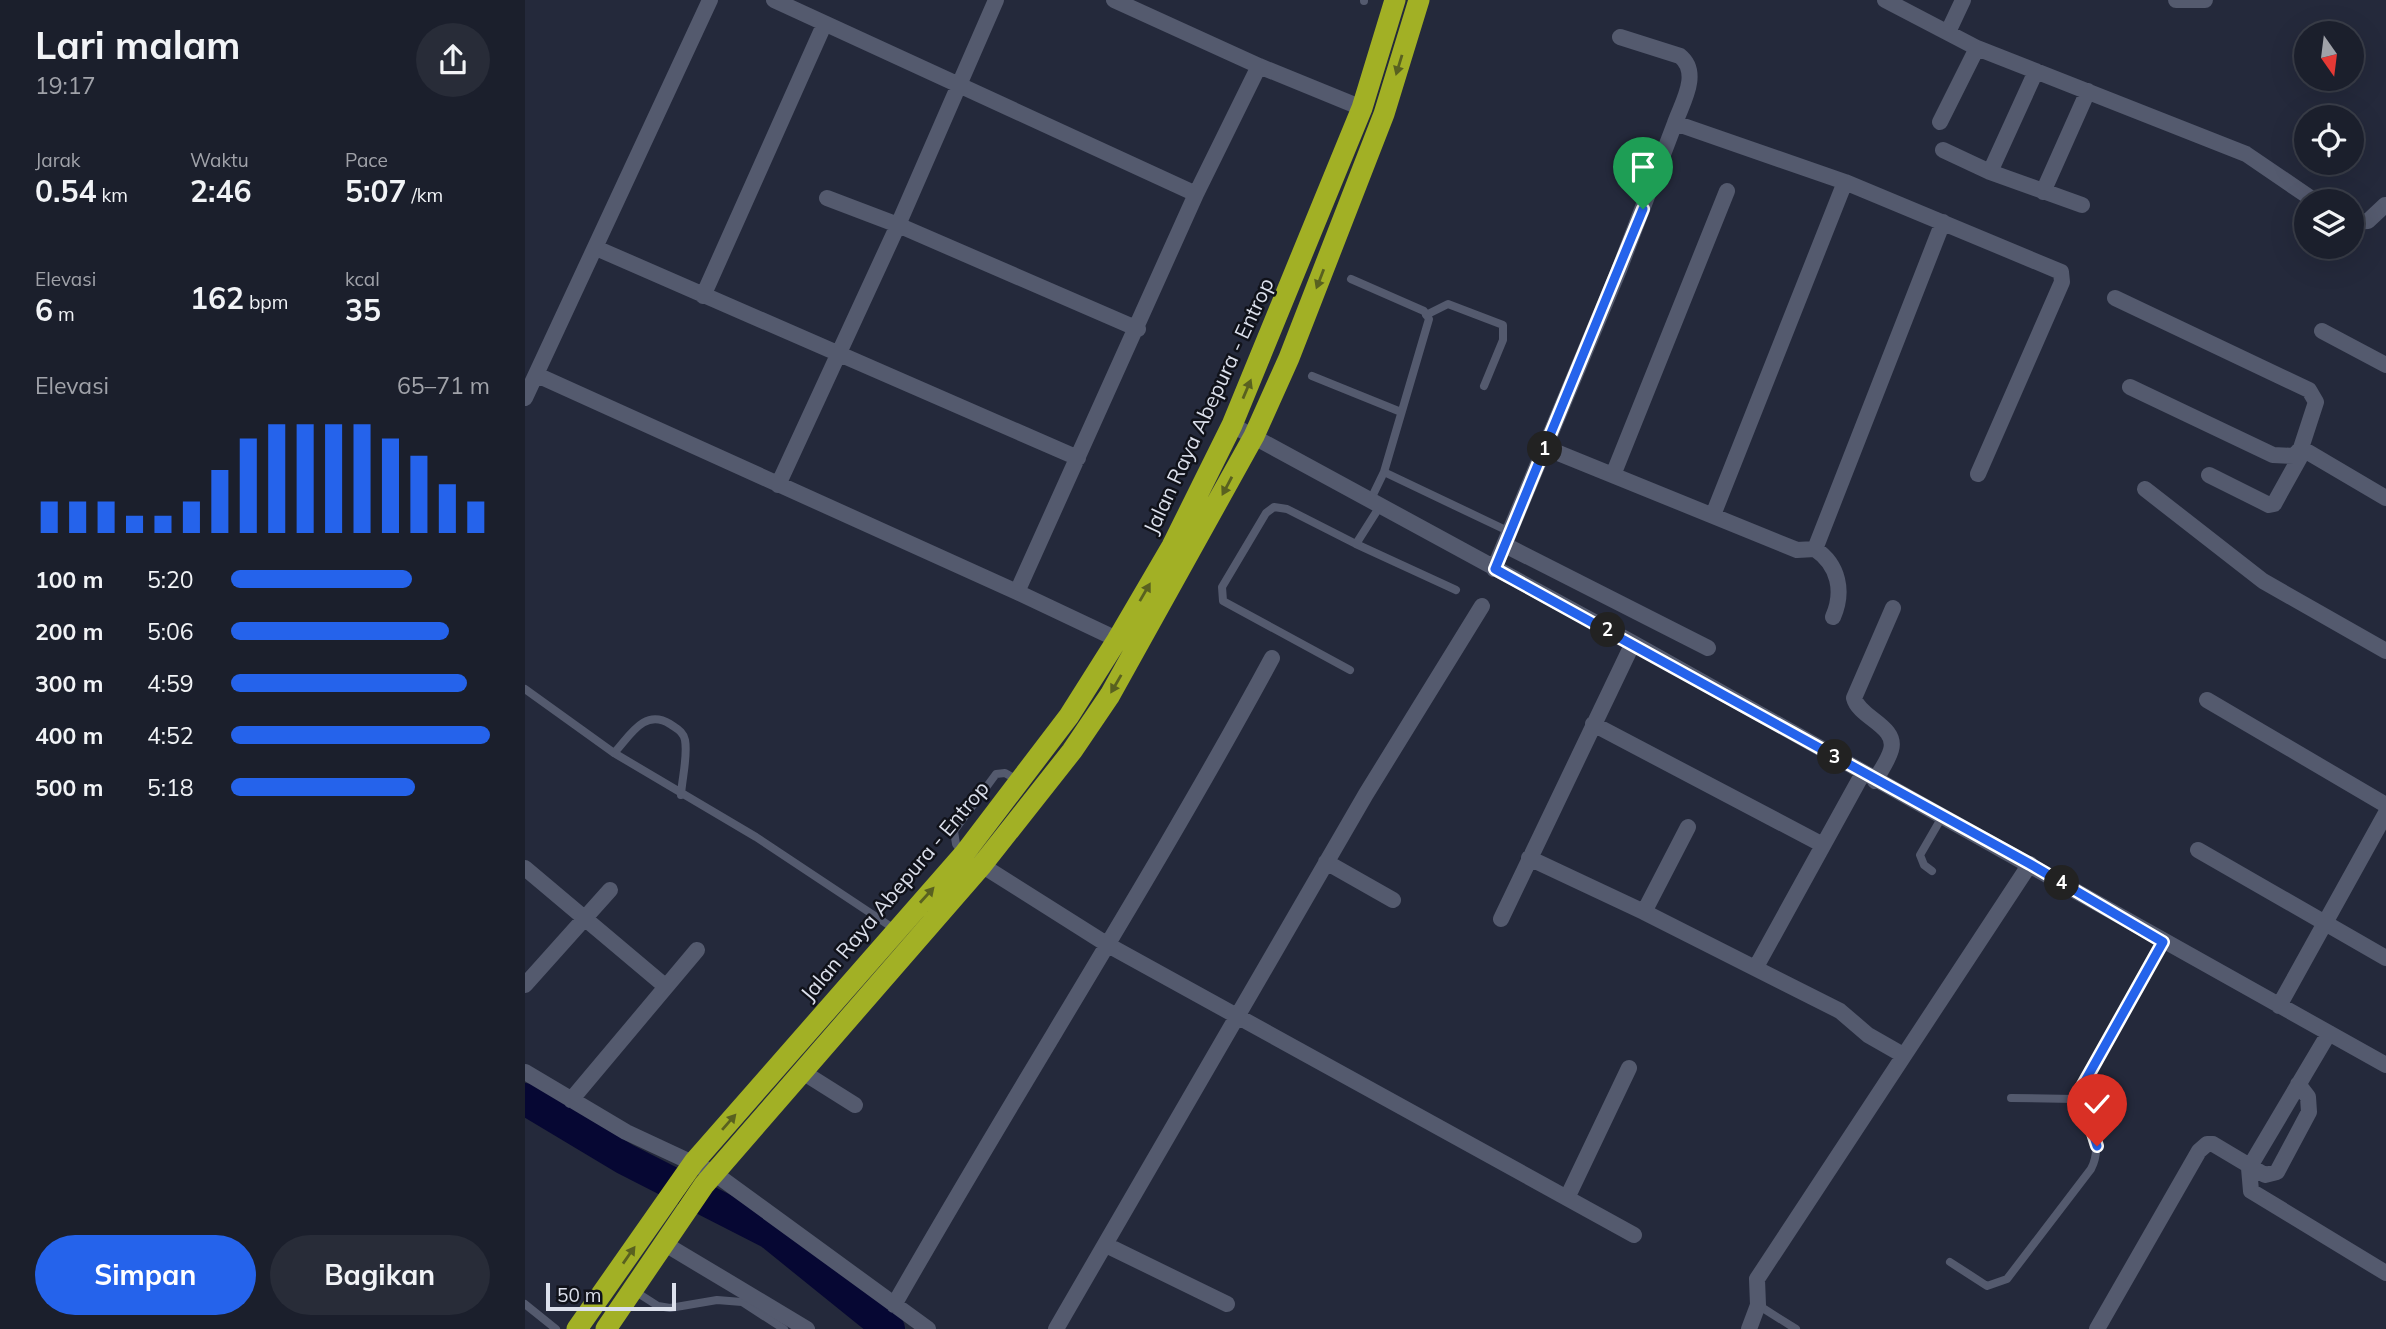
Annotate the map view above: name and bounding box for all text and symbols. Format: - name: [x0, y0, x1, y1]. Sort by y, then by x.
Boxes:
- text: Lari malam: [35, 21, 240, 69]
- north arrow: [2294, 21, 2364, 91]
- map controls: [2294, 21, 2364, 259]
- button: share: [416, 23, 490, 97]
- one-way arrow: [1393, 55, 1404, 76]
- text: 19:17: [35, 71, 95, 100]
- button: locate: [2294, 105, 2364, 175]
- pin: [1613, 137, 1673, 209]
- text: Jarak: [35, 148, 81, 172]
- text: Waktu: [190, 148, 249, 172]
- text: Pace: [345, 148, 388, 172]
- icon: arrive: [1624, 148, 1662, 186]
- text: 0.54: [35, 172, 96, 210]
- text: 2:46: [190, 172, 251, 210]
- text: 5:07: [345, 172, 406, 210]
- text: km: [96, 183, 128, 207]
- text: /km: [406, 183, 443, 207]
- button: layers: [2294, 189, 2364, 259]
- text: Elevasi: [35, 267, 96, 291]
- text: kcal: [345, 267, 380, 291]
- one-way arrow: [1314, 268, 1325, 289]
- street label: Jalan Raya Abepura - Entrop: [1137, 274, 1279, 538]
- text: 162: [190, 279, 244, 317]
- text: bpm: [244, 290, 288, 314]
- text: 6: [35, 291, 53, 329]
- text: 35: [345, 291, 381, 329]
- text: m: [53, 302, 75, 326]
- text: Elevasi: [35, 371, 109, 400]
- text: 65–71 m: [397, 371, 490, 400]
- one-way arrow: [1241, 379, 1253, 399]
- pin: 1: [1527, 432, 1563, 466]
- text: 1: [1539, 436, 1550, 460]
- one-way arrow: [1221, 476, 1233, 496]
- text: 100 m: [35, 565, 103, 594]
- text: 5:20: [147, 565, 194, 594]
- one-way arrow: [1139, 583, 1151, 602]
- pin: 2: [1591, 612, 1625, 648]
- text: 200 m: [35, 617, 103, 646]
- text: 5:06: [147, 617, 194, 646]
- text: 2: [1602, 617, 1613, 641]
- text: 300 m: [35, 669, 103, 698]
- text: 4:59: [147, 669, 194, 698]
- one-way arrow: [1110, 675, 1122, 694]
- text: 400 m: [35, 721, 103, 750]
- text: 4:52: [147, 721, 194, 750]
- pin: 3: [1817, 740, 1853, 774]
- text: 3: [1829, 744, 1840, 768]
- text: 500 m: [35, 773, 103, 802]
- text: 5:18: [147, 773, 194, 802]
- street label: Jalan Raya Abepura - Entrop: [795, 775, 994, 1006]
- pin: 4: [2045, 866, 2079, 900]
- text: 4: [2056, 870, 2067, 894]
- one-way arrow: [919, 887, 934, 904]
- pin: [2067, 1074, 2127, 1146]
- icon: check: [2078, 1085, 2116, 1123]
- one-way arrow: [721, 1113, 737, 1131]
- button: Simpan: [35, 1235, 256, 1315]
- button: Bagikan: [270, 1235, 490, 1315]
- one-way arrow: [622, 1246, 636, 1264]
- scale bar: [546, 1280, 675, 1312]
- text: 50 m: [557, 1283, 601, 1307]

